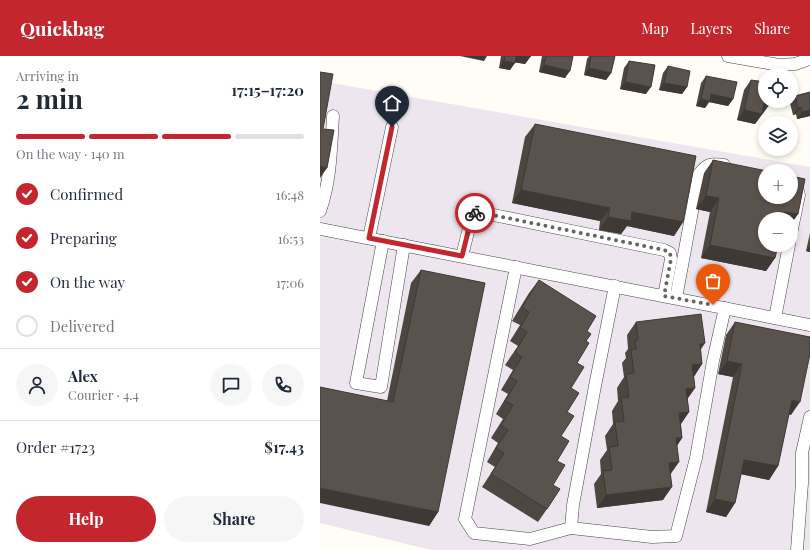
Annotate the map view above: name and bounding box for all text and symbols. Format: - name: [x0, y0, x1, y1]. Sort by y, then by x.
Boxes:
- text: Quickbag: [20, 15, 104, 41]
- text: Map: [641, 19, 669, 38]
- text: Layers: [691, 19, 732, 38]
- text: Share: [754, 19, 790, 38]
- text: Arriving in: [16, 67, 79, 84]
- map controls: [758, 68, 798, 252]
- button: locate: [758, 68, 798, 108]
- text: 17:15–17:20: [231, 80, 304, 100]
- text: 2 min: [16, 81, 83, 116]
- pin: [375, 86, 409, 127]
- icon: home: [381, 92, 403, 114]
- button: layers: [758, 116, 798, 156]
- text: On the way · 140 m: [16, 145, 124, 162]
- button: +: [758, 164, 798, 204]
- icon: check: [16, 183, 38, 205]
- text: Confirmed: [50, 184, 123, 204]
- text: 16:48: [276, 186, 304, 203]
- courier: [455, 193, 495, 233]
- icon: bike: [464, 202, 486, 224]
- button: −: [758, 212, 798, 252]
- icon: check: [16, 227, 38, 249]
- text: Preparing: [50, 228, 117, 248]
- text: 16:53: [278, 230, 304, 247]
- pin: [696, 264, 730, 305]
- icon: bag: [702, 270, 724, 292]
- icon: check: [16, 271, 38, 293]
- text: On the way: [50, 272, 125, 292]
- text: 17:06: [276, 274, 304, 291]
- text: Delivered: [50, 316, 115, 336]
- button: person: [16, 364, 58, 406]
- button: chat: [210, 364, 252, 406]
- button: phone: [262, 364, 304, 406]
- text: Alex: [68, 366, 98, 386]
- text: Courier · 4.4: [68, 386, 139, 403]
- text: Order #1723: [16, 437, 95, 457]
- text: $17.43: [264, 437, 304, 457]
- button: Help: [16, 496, 156, 542]
- button: Share: [164, 496, 304, 542]

